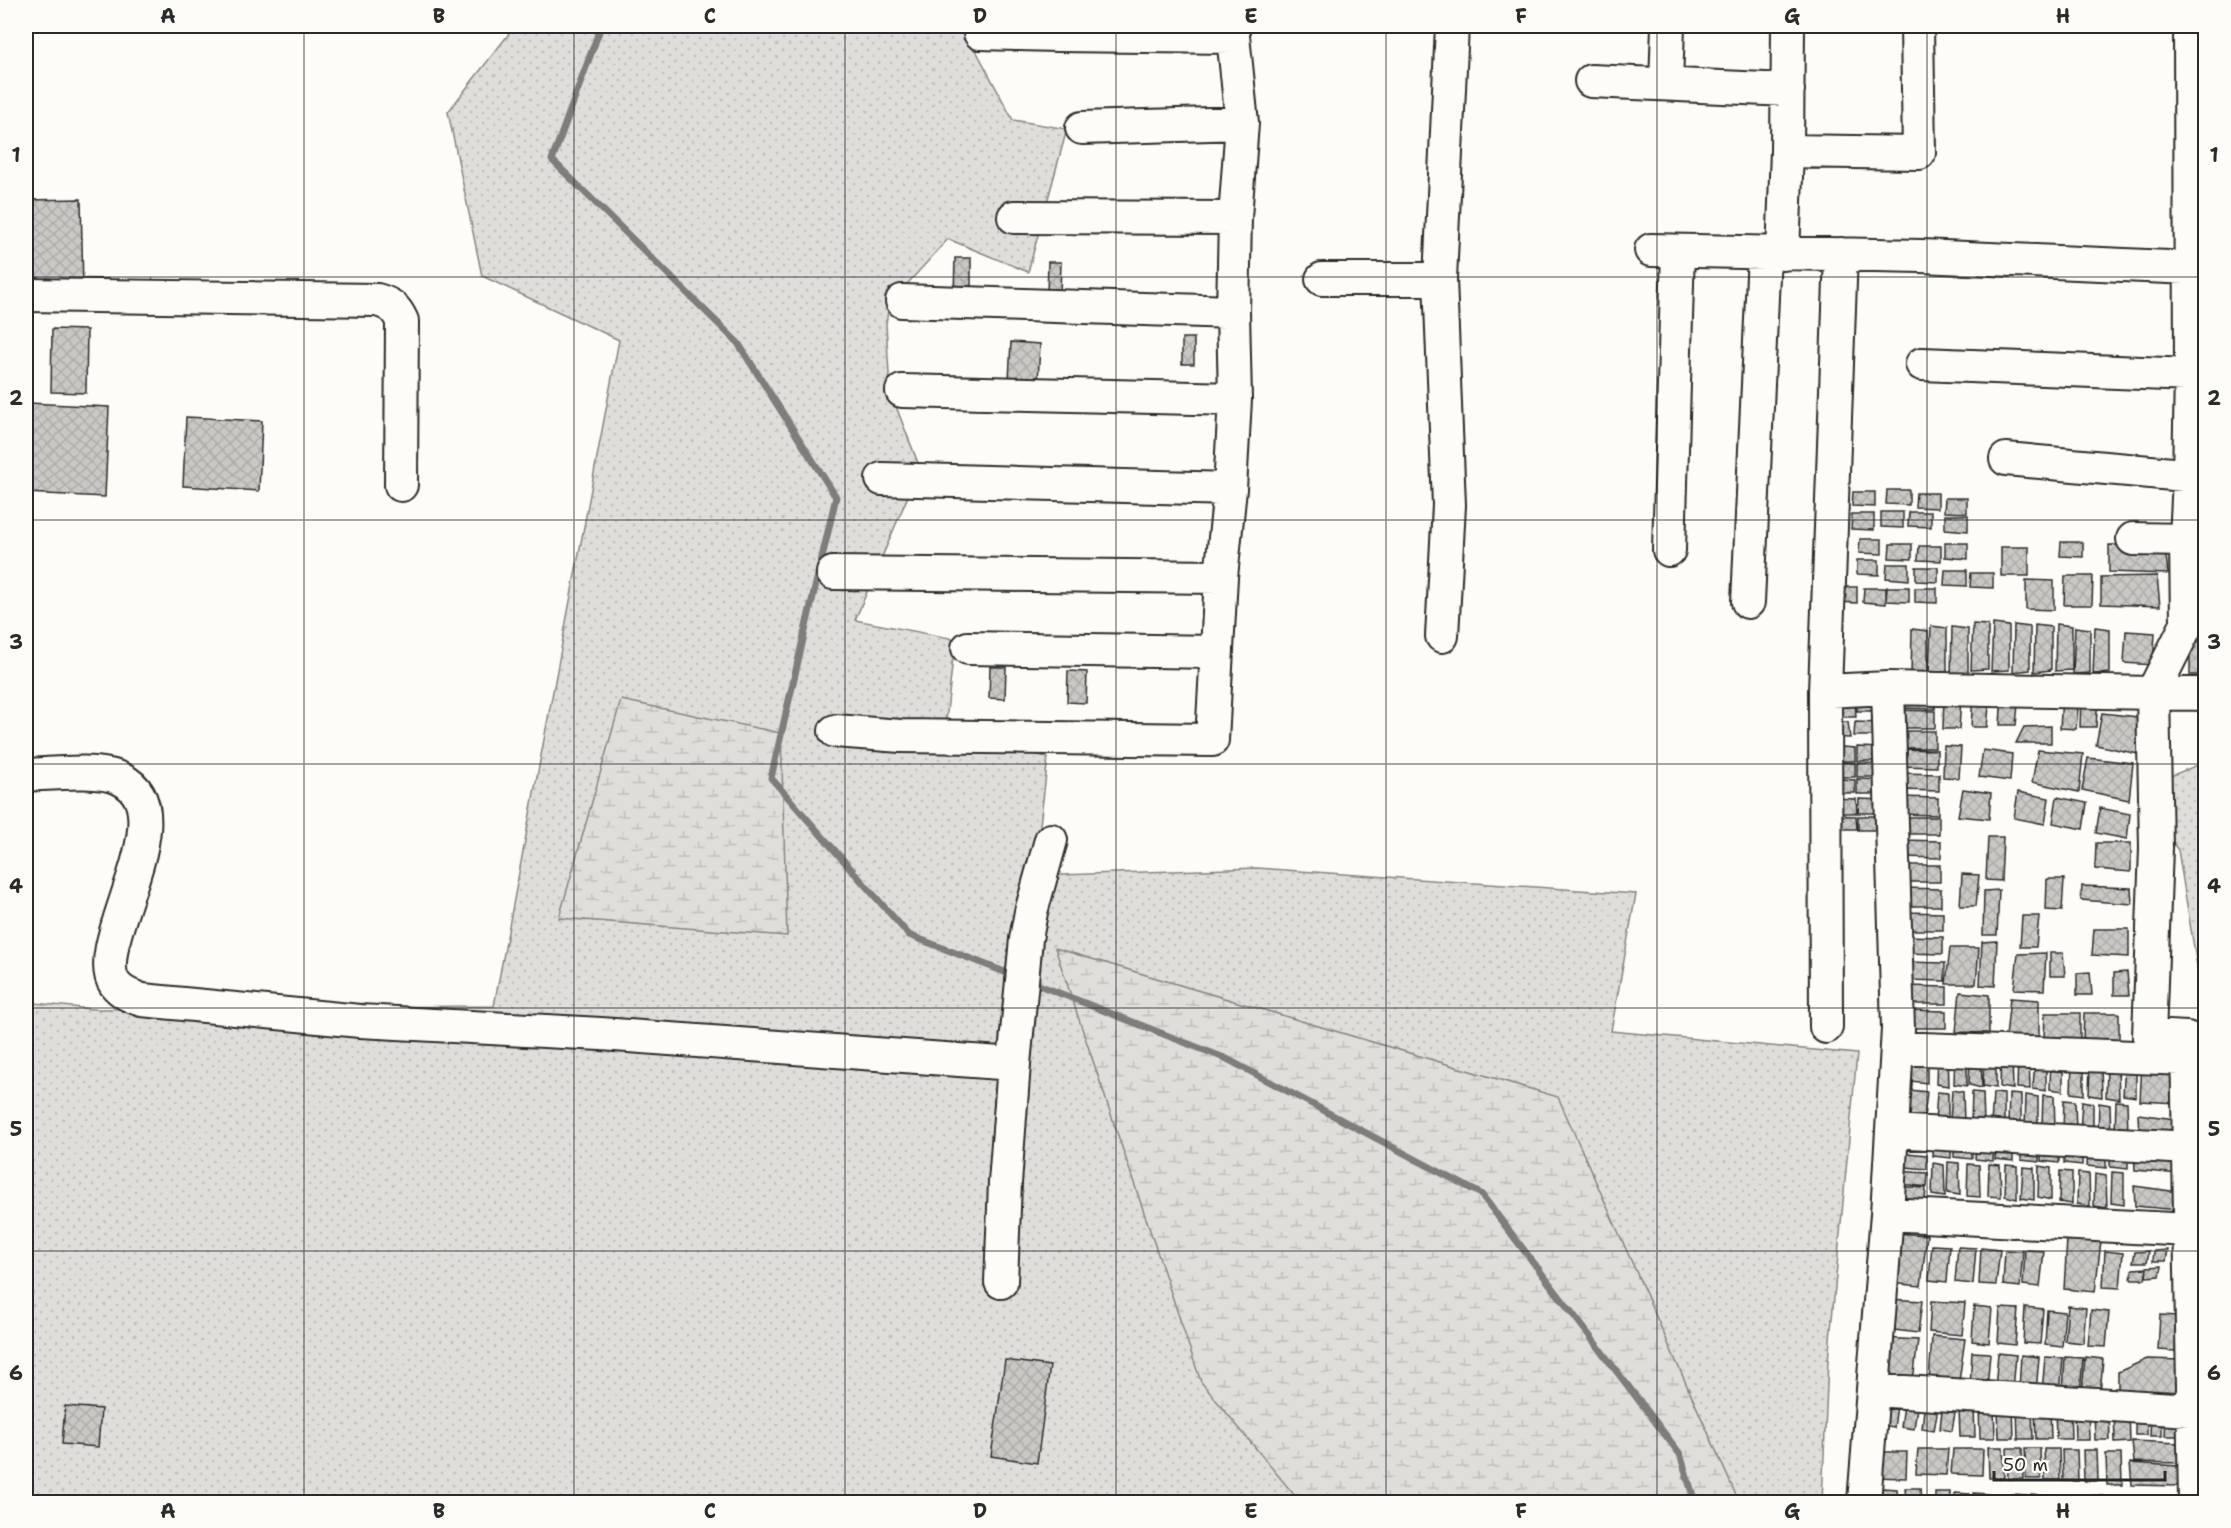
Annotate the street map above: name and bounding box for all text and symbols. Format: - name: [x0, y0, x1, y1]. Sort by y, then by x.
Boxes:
- text: A: [160, 3, 176, 29]
- text: B: [433, 3, 445, 29]
- text: C: [704, 3, 716, 29]
- text: D: [973, 3, 987, 29]
- text: E: [1244, 3, 1258, 29]
- text: F: [1515, 3, 1527, 29]
- text: G: [1784, 3, 1800, 29]
- text: H: [2056, 3, 2070, 29]
- text: 1: [11, 142, 21, 168]
- text: 1: [2209, 142, 2219, 168]
- text: 2: [9, 385, 23, 411]
- text: 2: [2207, 385, 2221, 411]
- text: 3: [9, 629, 23, 655]
- text: 3: [2207, 629, 2221, 655]
- text: 4: [9, 873, 23, 899]
- text: 4: [2207, 873, 2221, 899]
- text: 5: [10, 1116, 22, 1142]
- text: 5: [2208, 1116, 2220, 1142]
- text: 6: [9, 1360, 23, 1386]
- text: 6: [2207, 1360, 2221, 1386]
- scale bar: [1994, 1444, 2165, 1482]
- text: 50 m: [2003, 1453, 2048, 1477]
- text: A: [160, 1498, 176, 1524]
- text: B: [433, 1498, 445, 1524]
- text: C: [704, 1498, 716, 1524]
- text: D: [973, 1498, 987, 1524]
- text: E: [1244, 1498, 1258, 1524]
- text: F: [1515, 1498, 1527, 1524]
- text: G: [1784, 1498, 1800, 1524]
- text: H: [2056, 1498, 2070, 1524]

